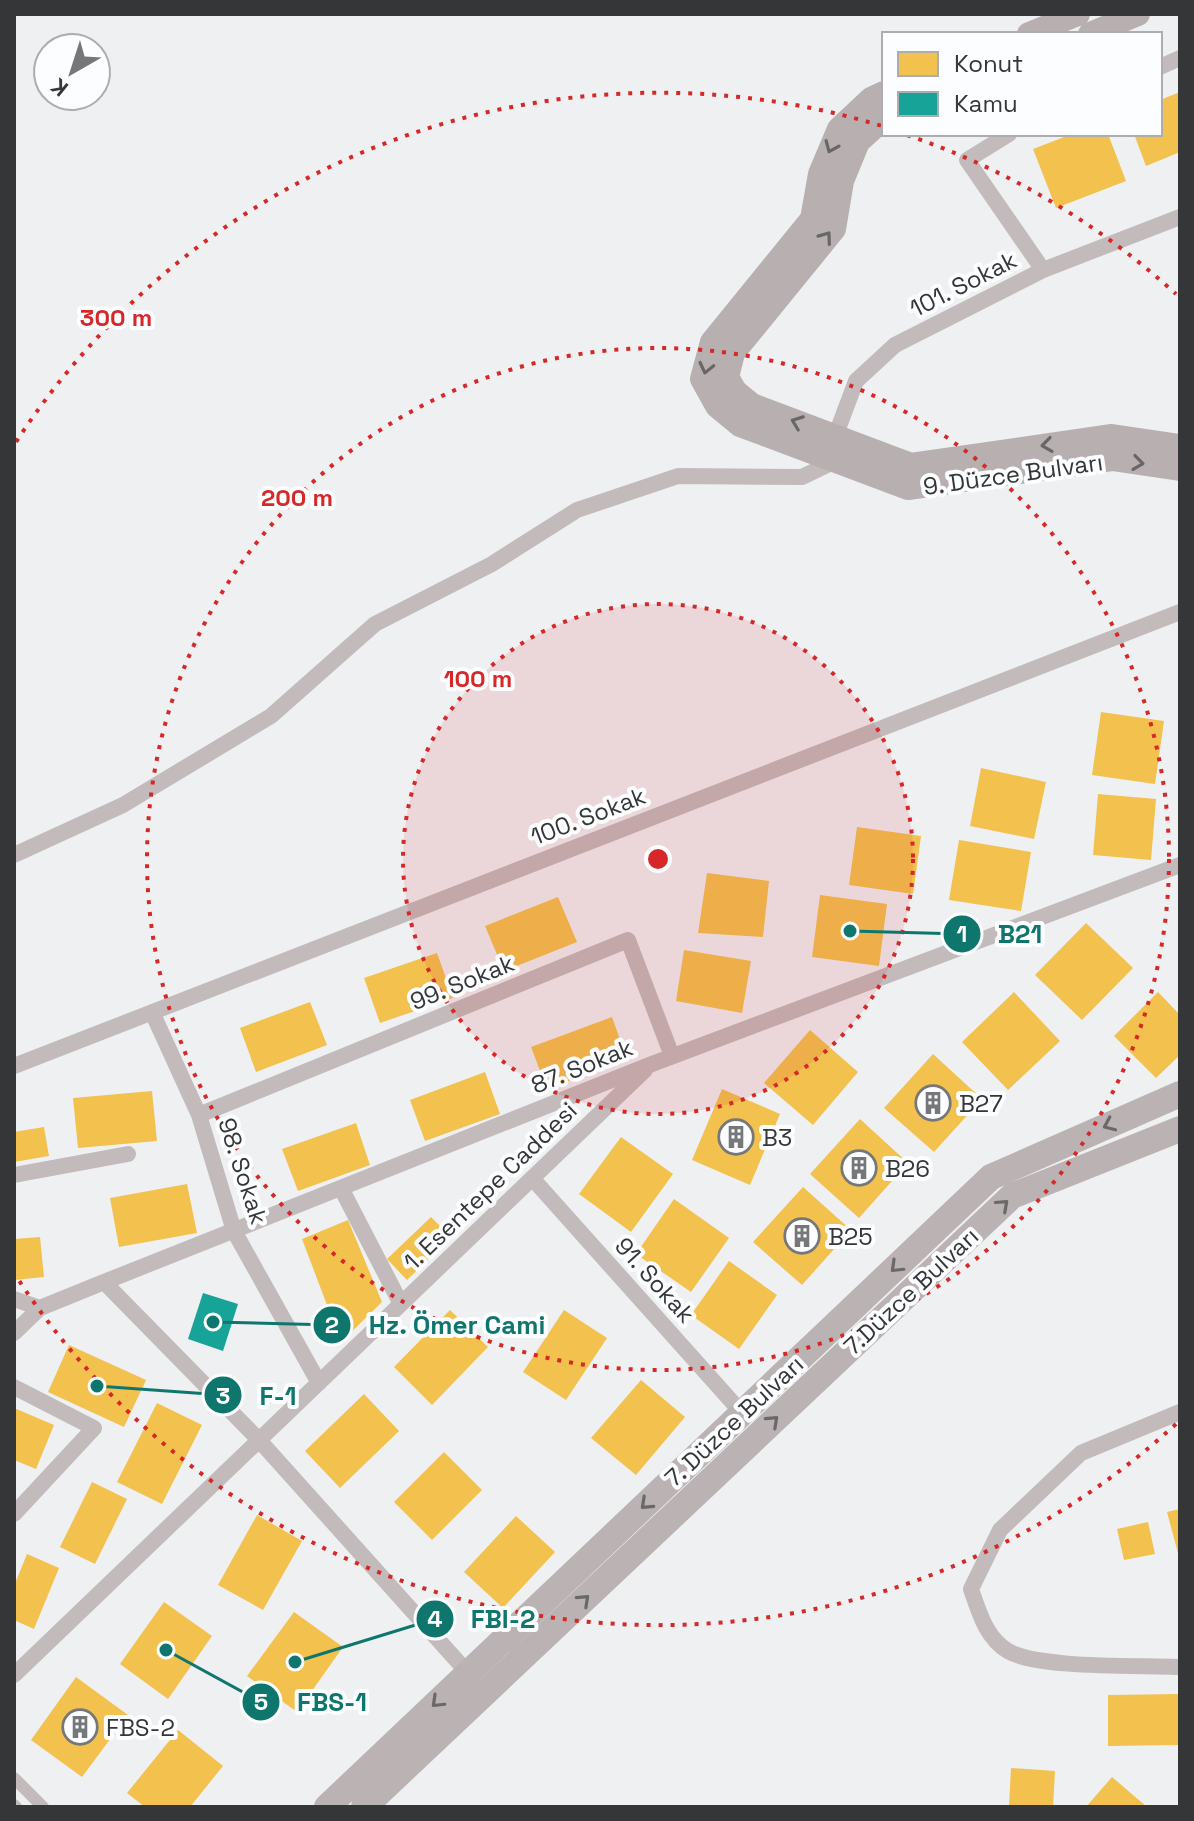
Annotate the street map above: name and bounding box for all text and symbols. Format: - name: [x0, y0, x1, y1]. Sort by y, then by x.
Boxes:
- north arrow: [32, 32, 112, 112]
- legend: [882, 32, 1162, 136]
- text: Konut: [954, 48, 1023, 79]
- text: K: [45, 72, 74, 103]
- text: Kamu: [954, 88, 1018, 119]
- one-way arrow: [825, 139, 841, 153]
- one-way arrow: [816, 231, 831, 246]
- street label: 101. Sokak: [904, 244, 1022, 324]
- text: 300 m: [80, 302, 152, 333]
- one-way arrow: [698, 360, 715, 374]
- one-way arrow: [790, 415, 804, 432]
- one-way arrow: [1040, 436, 1054, 453]
- street label: 9. Düzce Bulvarı: [921, 446, 1105, 502]
- one-way arrow: [1131, 454, 1144, 471]
- text: 200 m: [261, 482, 333, 513]
- text: 100 m: [444, 663, 512, 694]
- street label: 100. Sokak: [526, 780, 650, 852]
- centre of rings: [644, 845, 672, 873]
- callout: B21: [942, 909, 1058, 959]
- text: B21: [998, 917, 1042, 951]
- text: 1: [957, 918, 967, 949]
- street label: 99. Sokak: [405, 947, 519, 1017]
- street label: 87. Sokak: [527, 1032, 637, 1100]
- building icon: B27: [914, 1084, 952, 1122]
- place label: B27: [959, 1088, 1003, 1119]
- street label: 1. Esentepe Caddesi: [397, 1095, 583, 1277]
- street label: 98. Sokak: [211, 1114, 275, 1228]
- one-way arrow: [1102, 1115, 1117, 1131]
- building icon: B3: [717, 1118, 755, 1156]
- place label: B3: [762, 1122, 792, 1153]
- building icon: B26: [840, 1149, 878, 1187]
- place label: B26: [885, 1153, 930, 1184]
- one-way arrow: [994, 1199, 1008, 1214]
- building icon: B25: [783, 1217, 821, 1255]
- place label: B25: [828, 1221, 873, 1252]
- street label: 7.Düzce Bulvarı: [837, 1221, 985, 1361]
- street label: 91. Sokak: [608, 1231, 702, 1329]
- one-way arrow: [890, 1258, 905, 1272]
- callout: Hz. Ömer Cami: [312, 1300, 561, 1350]
- text: Hz. Ömer Cami: [369, 1308, 545, 1342]
- text: 2: [325, 1309, 339, 1340]
- street label: 7. Düzce Bulvarı: [658, 1349, 810, 1493]
- callout: F-1: [203, 1370, 312, 1420]
- text: F-1: [260, 1379, 296, 1413]
- text: 3: [216, 1380, 230, 1411]
- one-way arrow: [764, 1416, 778, 1431]
- one-way arrow: [641, 1495, 655, 1509]
- callout: FBI-2: [415, 1594, 552, 1644]
- one-way arrow: [575, 1594, 589, 1609]
- text: FBI-2: [471, 1602, 535, 1636]
- text: 4: [427, 1603, 443, 1634]
- callout: FBS-1: [241, 1677, 383, 1727]
- text: FBS-1: [297, 1685, 367, 1719]
- text: 5: [254, 1686, 268, 1717]
- one-way arrow: [432, 1693, 446, 1708]
- building icon: FBS-2: [61, 1708, 99, 1746]
- place label: FBS-2: [106, 1712, 175, 1743]

